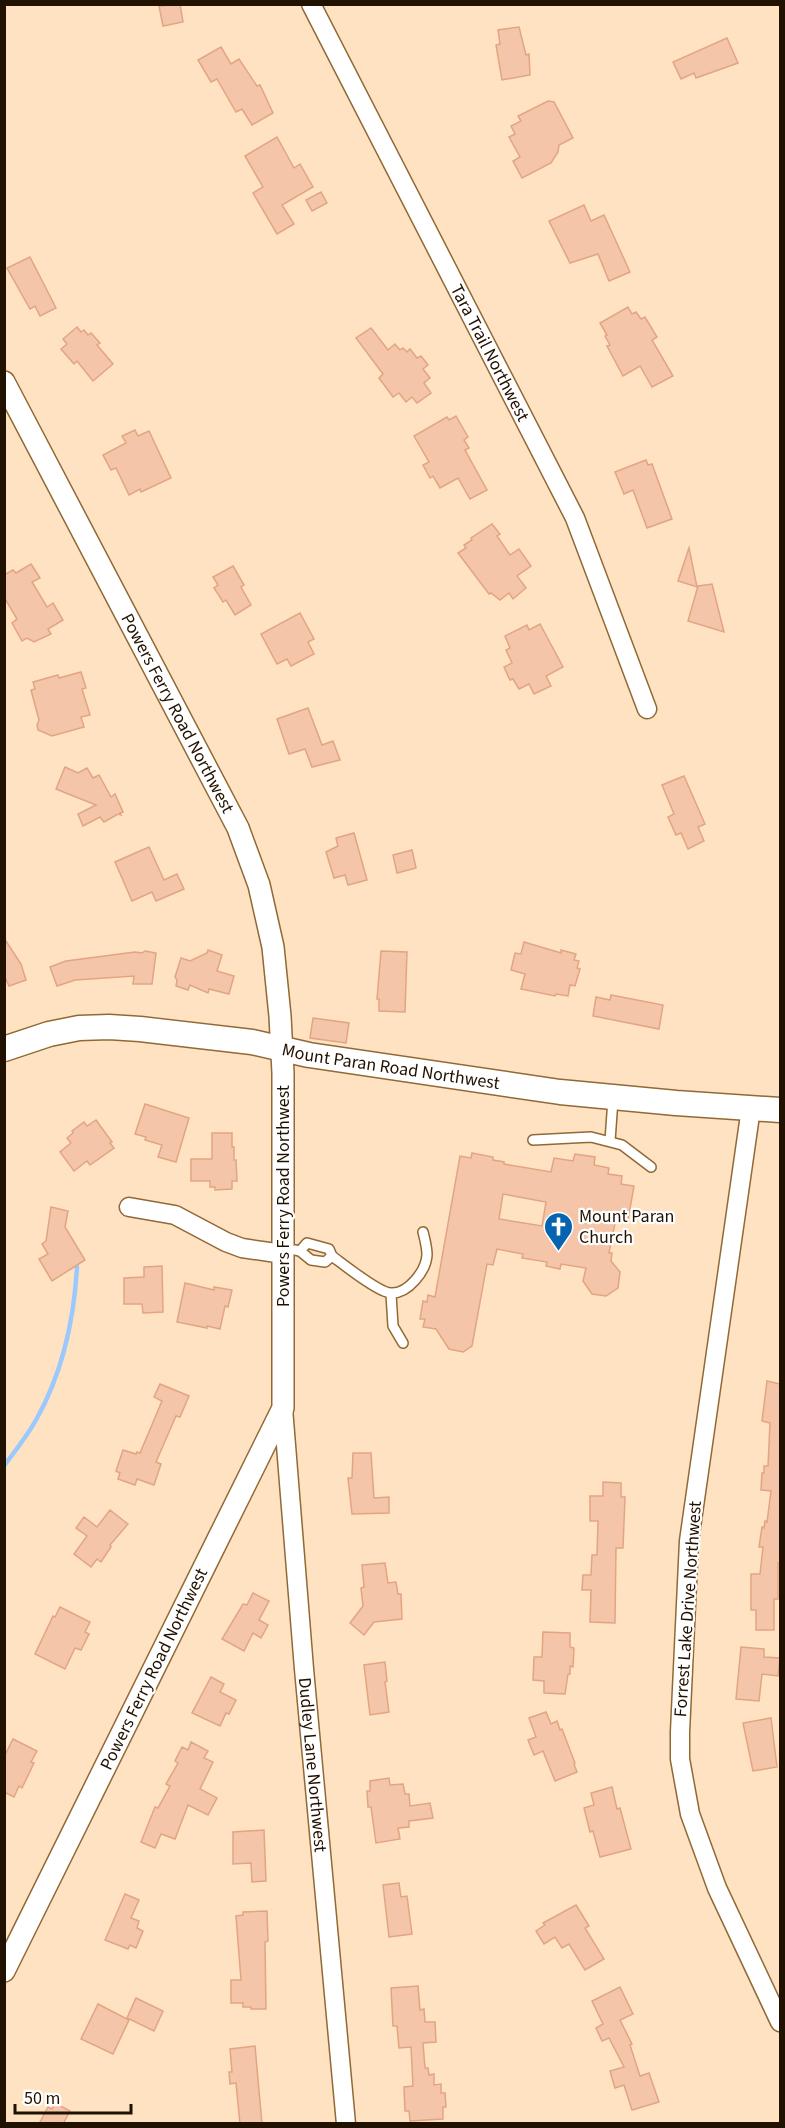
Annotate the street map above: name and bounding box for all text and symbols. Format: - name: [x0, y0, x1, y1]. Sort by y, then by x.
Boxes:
- street label: Tara Trail Northwest: [444, 280, 536, 426]
- street label: Powers Ferry Road Northwest: [115, 609, 240, 817]
- street label: Mount Paran Road Northwest: [280, 1037, 501, 1095]
- street label: Powers Ferry Road Northwest: [271, 1085, 296, 1307]
- place label: Mount Paran Church: [579, 1204, 674, 1250]
- church icon: Mount Paran Church: [542, 1210, 574, 1252]
- street label: Forrest Lake Drive Northwest: [668, 1500, 708, 1718]
- street label: Powers Ferry Road Northwest: [94, 1564, 214, 1774]
- street label: Dudley Lane Northwest: [292, 1676, 333, 1853]
- scale bar: [15, 2077, 130, 2115]
- text: 50 m: [24, 2086, 60, 2111]

